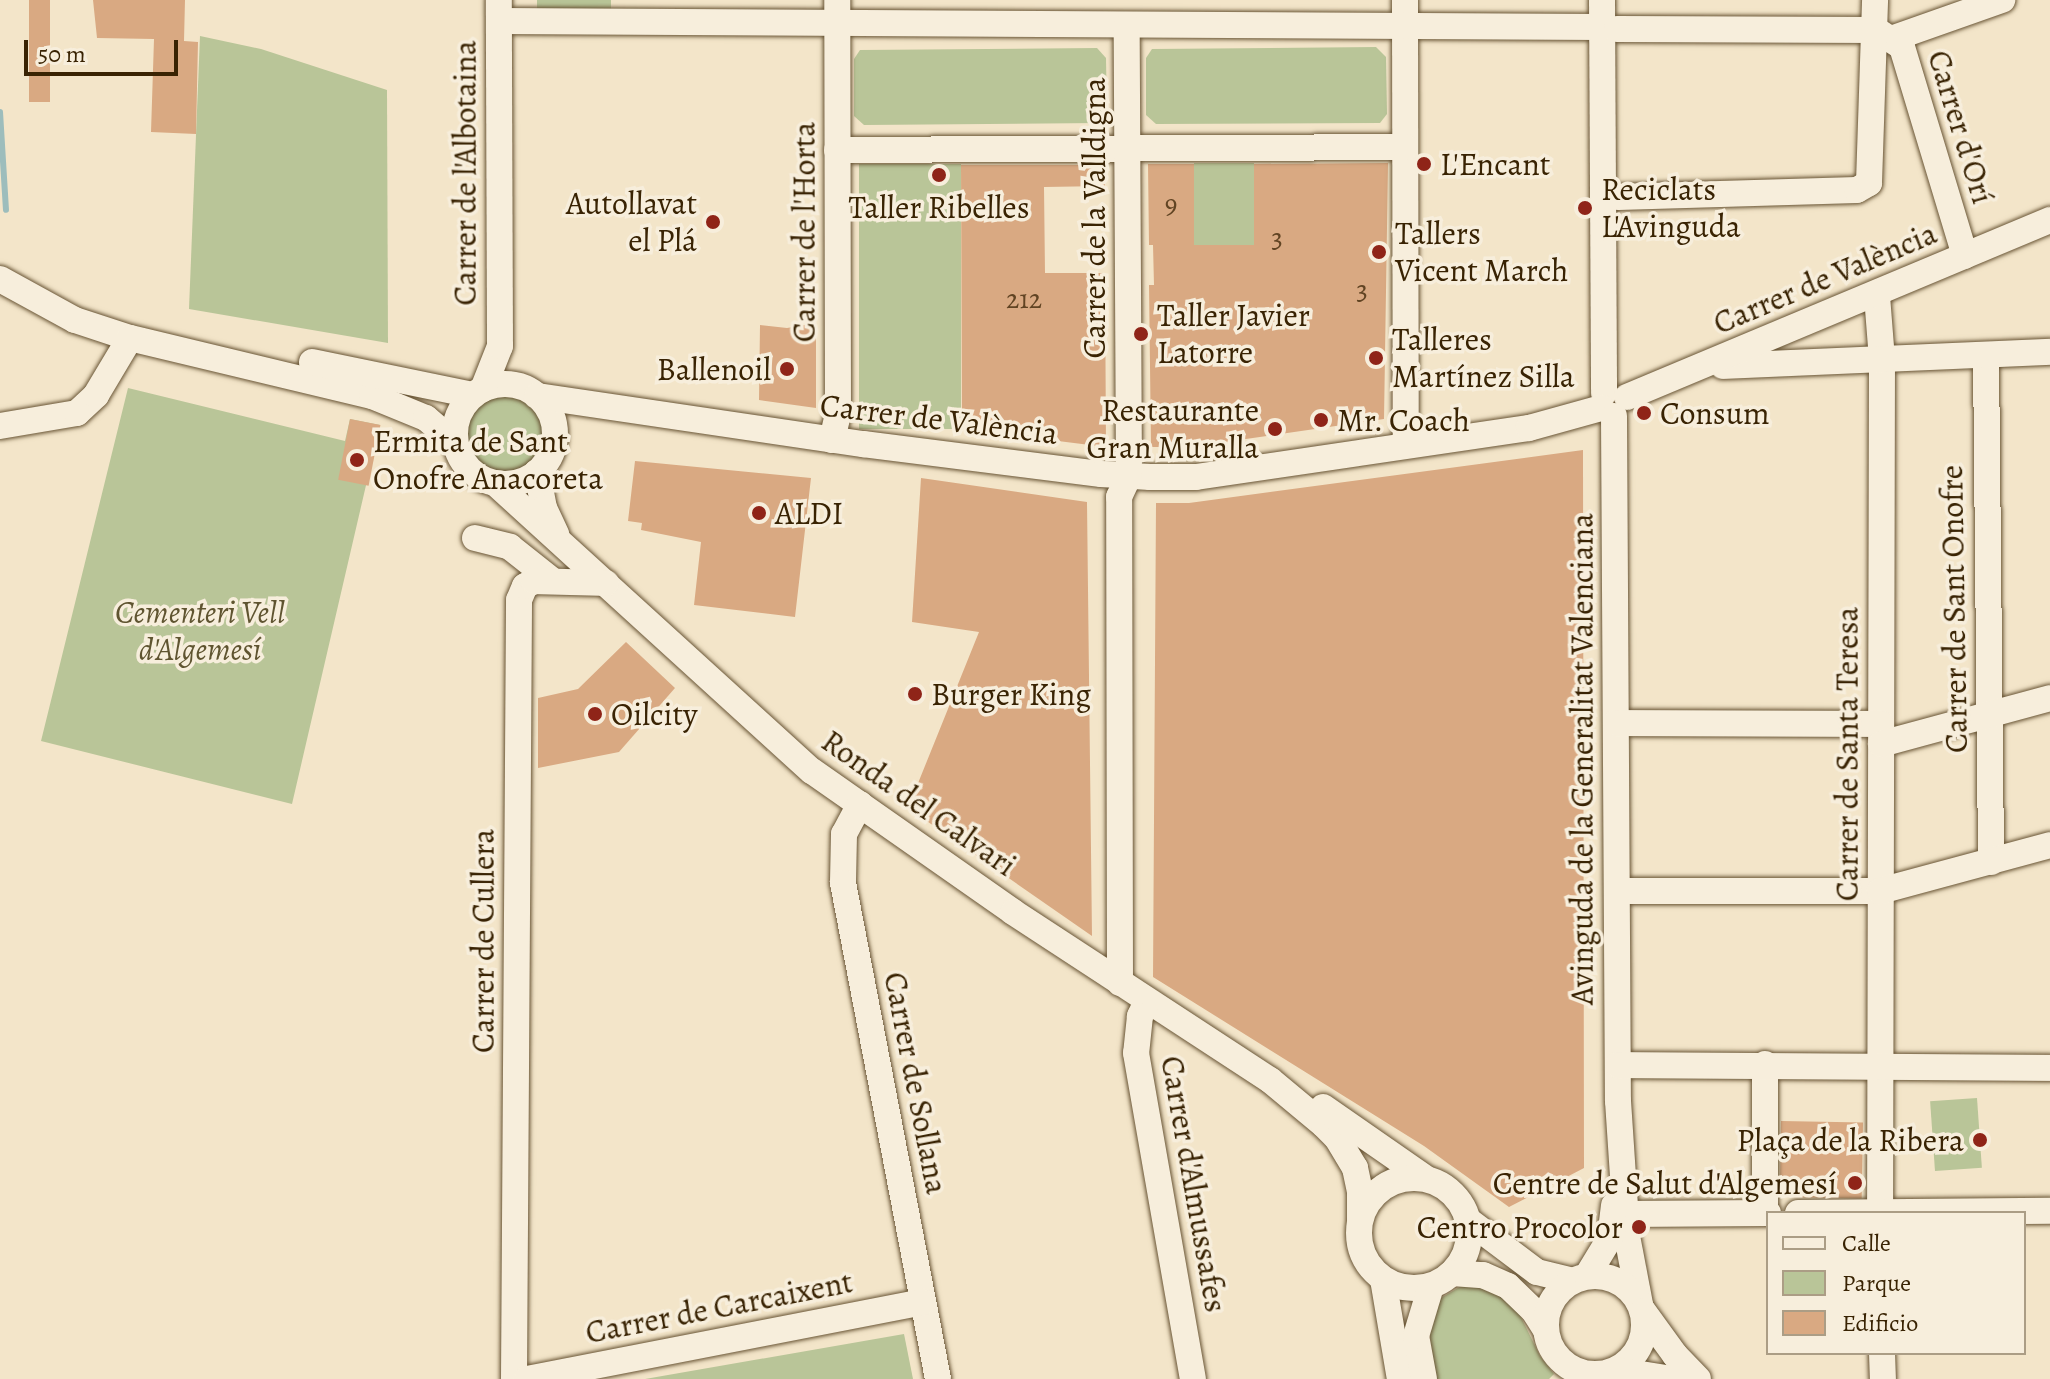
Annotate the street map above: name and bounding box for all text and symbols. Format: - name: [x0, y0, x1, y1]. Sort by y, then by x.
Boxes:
- scale bar: [28, 24, 182, 74]
- text: 50 m: [38, 38, 86, 70]
- street label: Carrer de l'Albotaina: [446, 40, 484, 306]
- street label: Carrer d'Orí: [1919, 46, 2003, 208]
- street label: Carrer de la Valldigna: [1075, 77, 1113, 359]
- street label: Carrer de l'Horta: [785, 122, 823, 342]
- place label: L'Encant: [1440, 145, 1550, 183]
- marker: L'Encant: [1415, 155, 1433, 173]
- marker: Taller Ribelles: [930, 166, 948, 184]
- place label: Reciclats L'Avinguda: [1601, 171, 1741, 246]
- place label: Autollavat el Plá: [566, 185, 697, 260]
- house number: 9: [1165, 187, 1177, 221]
- place label: Taller Ribelles: [849, 188, 1029, 226]
- marker: Reciclats L'Avinguda: [1576, 199, 1594, 217]
- marker: Autollavat el Plá: [704, 213, 722, 231]
- street label: Carrer de València: [1708, 214, 1942, 342]
- place label: Tallers Vicent March: [1395, 215, 1568, 290]
- house number: 3: [1271, 221, 1283, 255]
- marker: Tallers Vicent March: [1370, 243, 1388, 261]
- house number: 3: [1356, 273, 1368, 307]
- house number: 212: [1006, 282, 1042, 316]
- place label: Taller Javier Latorre: [1157, 297, 1310, 372]
- place label: Talleres Martínez Silla: [1392, 321, 1575, 396]
- marker: Taller Javier Latorre: [1132, 325, 1150, 343]
- marker: Talleres Martínez Silla: [1367, 349, 1385, 367]
- place label: Ballenoil: [657, 350, 771, 388]
- marker: Ballenoil: [778, 360, 796, 378]
- street label: Carrer de València: [818, 385, 1060, 453]
- place label: Restaurante Gran Muralla: [1086, 392, 1259, 467]
- place label: Consum: [1660, 394, 1770, 432]
- place label: Mr. Coach: [1337, 401, 1470, 439]
- marker: Consum: [1635, 404, 1653, 422]
- marker: Mr. Coach: [1312, 411, 1330, 429]
- marker: Restaurante Gran Muralla: [1266, 420, 1284, 438]
- place label: Ermita de Sant Onofre Anacoreta: [373, 423, 603, 498]
- marker: Ermita de Sant Onofre Anacoreta: [348, 451, 366, 469]
- street label: Carrer de Sant Onofre: [1932, 465, 1976, 753]
- place label: ALDI: [775, 494, 843, 532]
- marker: ALDI: [750, 504, 768, 522]
- street label: Avinguda de la Generalitat Valenciana: [1563, 513, 1601, 1005]
- park label: Cementeri Vell d'Algemesí: [115, 594, 285, 669]
- street label: Carrer de Santa Teresa: [1828, 607, 1866, 901]
- place label: Burger King: [931, 675, 1091, 713]
- marker: Burger King: [906, 685, 924, 703]
- place label: Oilcity: [611, 695, 697, 733]
- marker: Oilcity: [586, 705, 604, 723]
- street label: Ronda del Calvari: [814, 722, 1024, 884]
- street label: Carrer de Cullera: [464, 829, 502, 1053]
- street label: Carrer de Sollana: [876, 969, 956, 1197]
- street label: Carrer d'Almussafes: [1153, 1053, 1235, 1315]
- place label: Plaça de la Ribera: [1737, 1121, 1964, 1159]
- marker: Plaça de la Ribera: [1971, 1131, 1989, 1149]
- place label: Centre de Salut d'Algemesí: [1493, 1164, 1837, 1202]
- marker: Centre de Salut d'Algemesí: [1844, 1172, 1866, 1194]
- place label: Centro Procolor: [1417, 1208, 1623, 1246]
- legend: [1766, 1211, 2026, 1355]
- marker: Centro Procolor: [1630, 1218, 1648, 1236]
- text: Calle: [1842, 1227, 1891, 1259]
- street label: Carrer de Carcaixent: [582, 1262, 856, 1352]
- text: Parque: [1842, 1267, 1911, 1299]
- text: Edificio: [1842, 1307, 1918, 1339]

